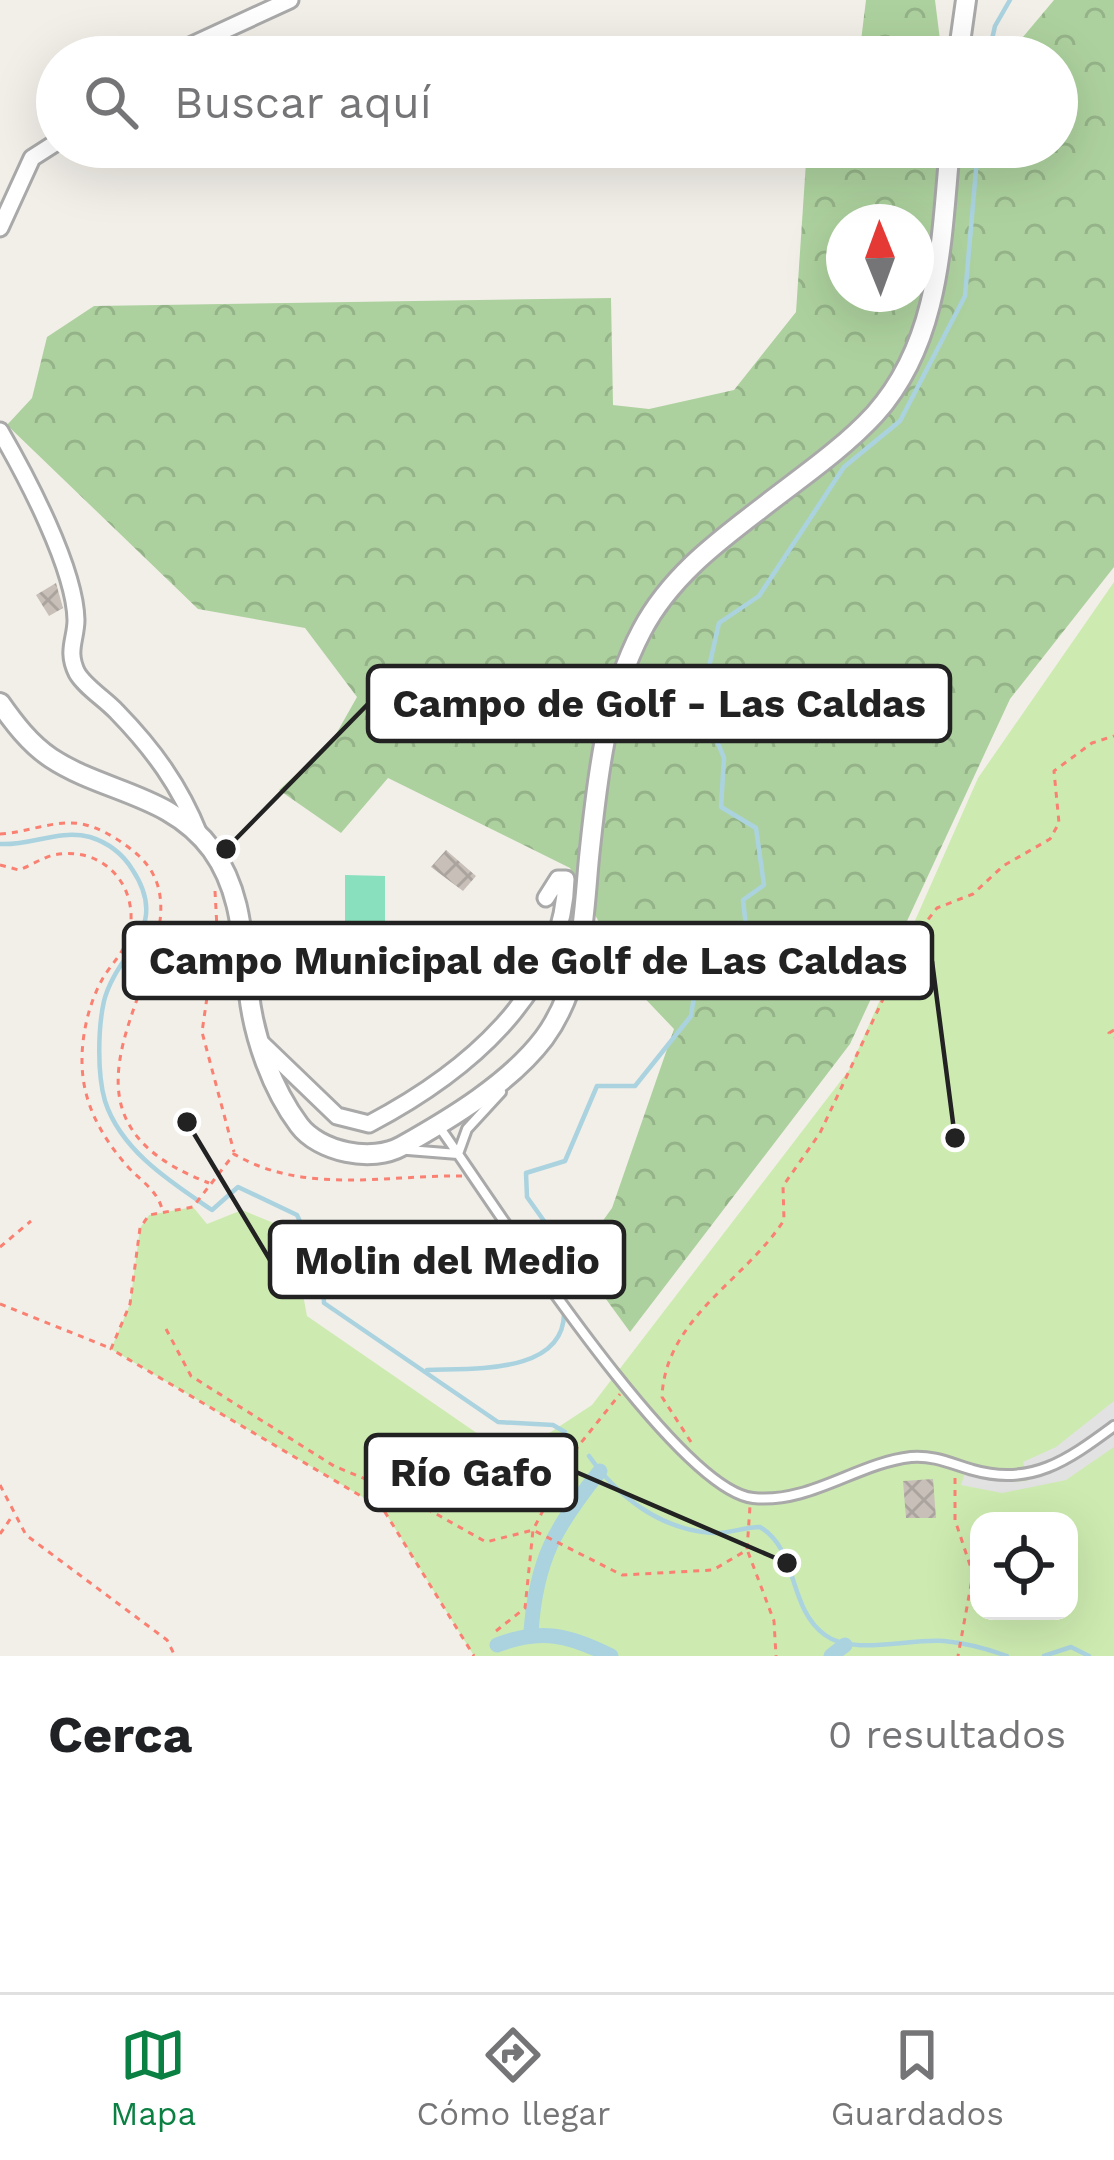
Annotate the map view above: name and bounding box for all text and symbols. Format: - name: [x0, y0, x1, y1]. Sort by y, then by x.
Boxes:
- search box: [36, 36, 1078, 168]
- icon: search: [78, 69, 144, 135]
- text: Buscar aquí: [174, 76, 432, 129]
- north arrow: [826, 204, 934, 312]
- callout: Campo de Golf - Las Caldas: [368, 666, 950, 741]
- text: Campo de Golf - Las Caldas: [392, 681, 926, 726]
- callout: Campo Municipal de Golf de Las Caldas: [124, 923, 932, 998]
- text: Campo Municipal de Golf de Las Caldas: [149, 938, 907, 983]
- callout: Molin del Medio: [270, 1222, 624, 1297]
- text: Molin del Medio: [294, 1238, 600, 1283]
- callout: Río Gafo: [366, 1435, 576, 1510]
- text: Río Gafo: [390, 1450, 552, 1495]
- map controls: [970, 1512, 1078, 1620]
- button: locate: [970, 1512, 1078, 1620]
- text: Cerca: [48, 1705, 192, 1764]
- text: 0 resultados: [828, 1712, 1066, 1757]
- tab: Mapa: [110, 2022, 196, 2133]
- tab: Cómo llegar: [417, 2022, 610, 2133]
- tab: Guardados: [831, 2022, 1004, 2133]

